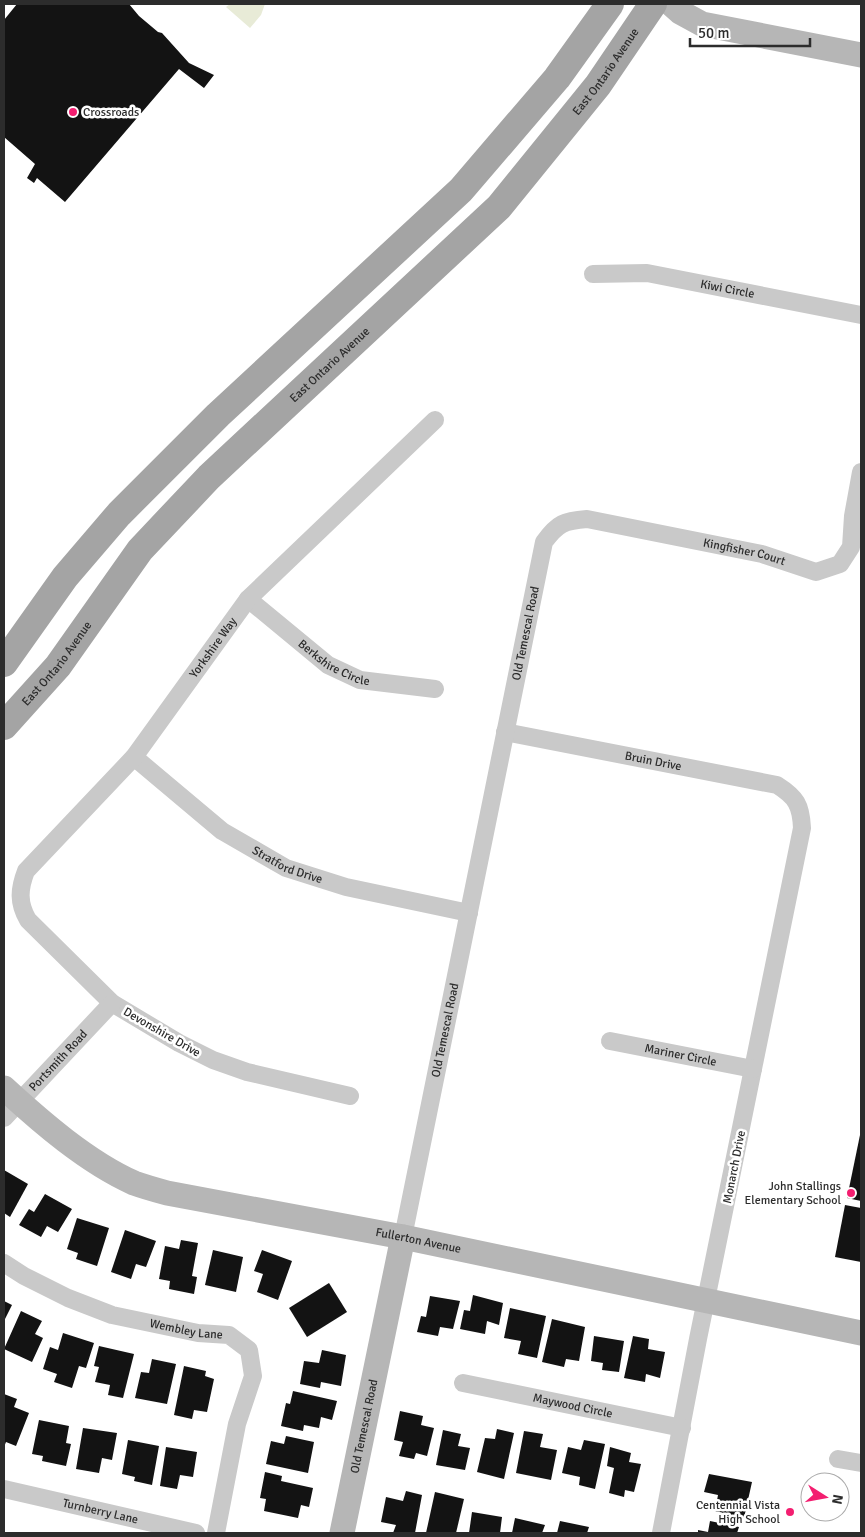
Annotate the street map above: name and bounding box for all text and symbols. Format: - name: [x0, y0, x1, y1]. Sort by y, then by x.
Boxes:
- scale bar: [690, 15, 810, 47]
- text: 50 m: [698, 24, 729, 42]
- street label: East Ontario Avenue: [570, 25, 643, 118]
- place label: Crossroads: [83, 105, 139, 120]
- marker: Crossroads: [67, 106, 79, 118]
- street label: Kiwi Circle: [699, 277, 756, 302]
- street label: East Ontario Avenue: [287, 324, 373, 406]
- street label: Kingfisher Court: [702, 535, 787, 569]
- street label: Old Temescal Road: [509, 585, 543, 682]
- street label: Yorkshire Way: [186, 614, 241, 681]
- street label: East Ontario Avenue: [19, 618, 95, 709]
- street label: Berkshire Circle: [295, 636, 370, 689]
- street label: Bruin Drive: [624, 749, 683, 774]
- street label: Stratford Drive: [249, 843, 324, 887]
- street label: Old Temescal Road: [429, 982, 462, 1079]
- street label: Devonshire Drive: [121, 1004, 203, 1061]
- street label: Portsmith Road: [26, 1027, 91, 1095]
- street label: Mariner Circle: [643, 1041, 718, 1070]
- street label: Monarch Drive: [720, 1129, 749, 1205]
- place label: John Stallings Elementary School: [745, 1179, 841, 1208]
- marker: John Stallings Elementary School: [845, 1187, 857, 1199]
- street label: Fullerton Avenue: [374, 1225, 463, 1257]
- street label: Wembley Lane: [148, 1316, 223, 1343]
- street label: Old Temescal Road: [347, 1378, 382, 1475]
- street label: Maywood Circle: [531, 1391, 614, 1422]
- north arrow: [800, 1472, 850, 1522]
- text: N: [828, 1493, 847, 1506]
- street label: Turnberry Lane: [61, 1496, 140, 1528]
- place label: Centennial Vista High School: [696, 1498, 780, 1527]
- marker: Centennial Vista High School: [784, 1506, 796, 1518]

